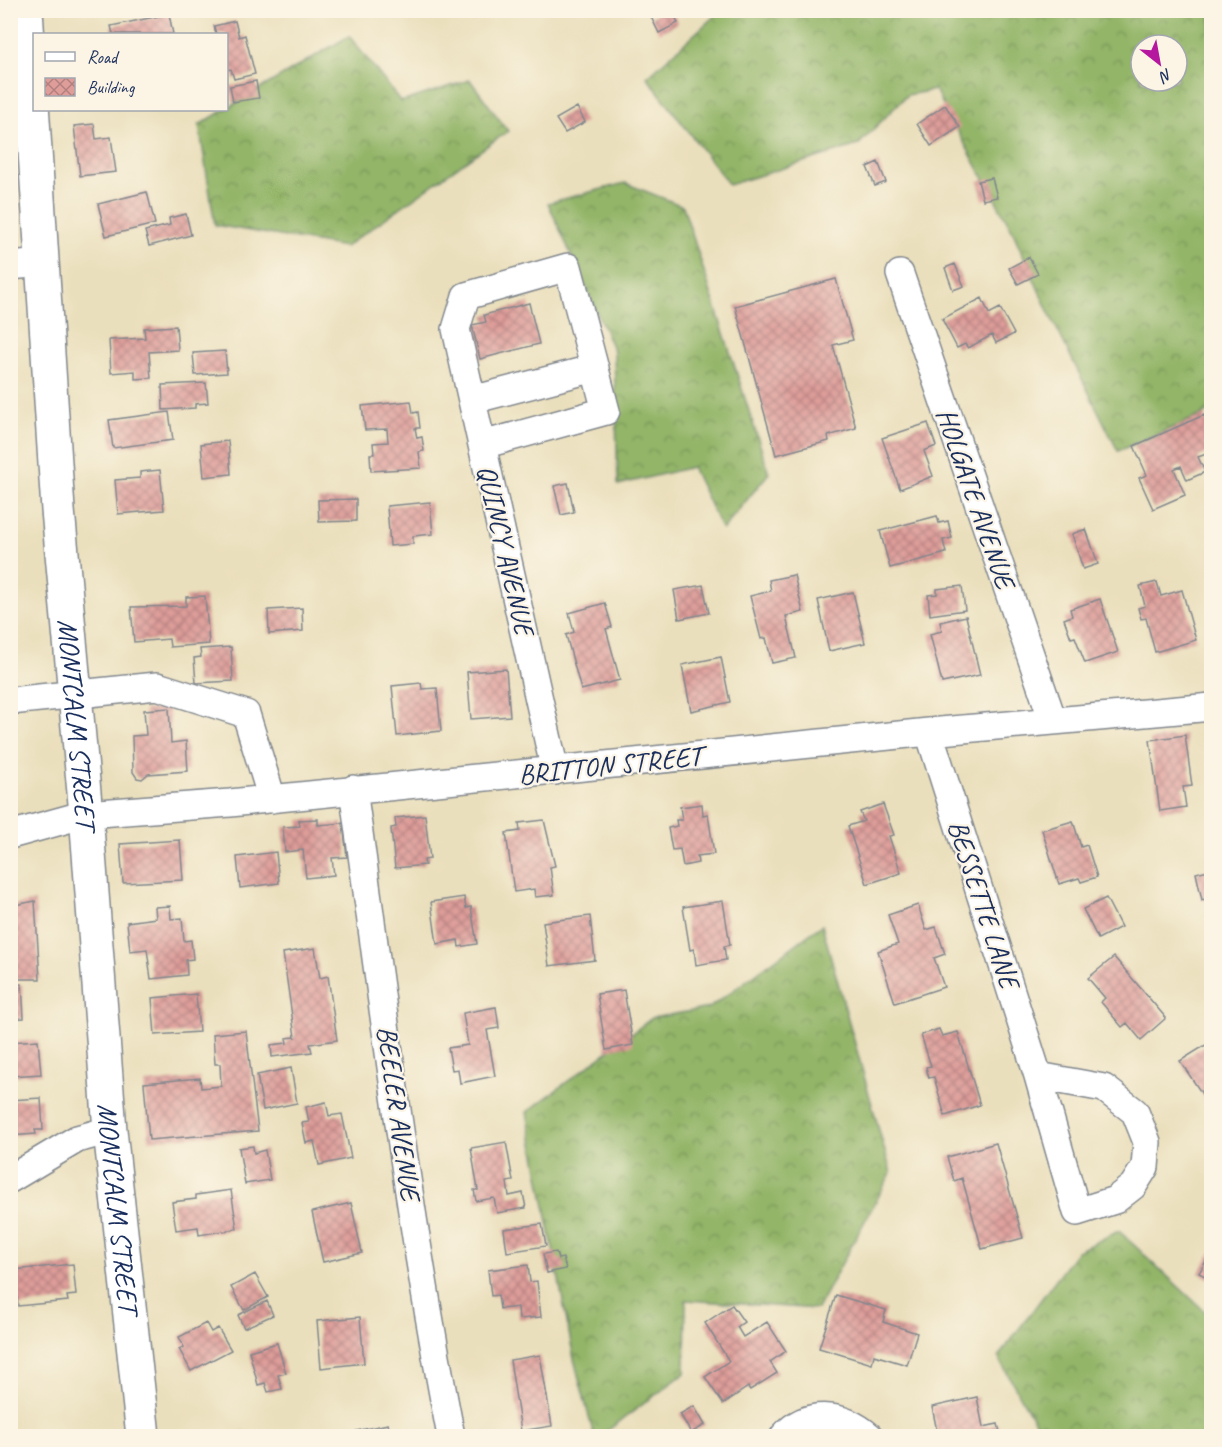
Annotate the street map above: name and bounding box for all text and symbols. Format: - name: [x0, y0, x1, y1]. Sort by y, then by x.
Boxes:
- legend: [33, 33, 228, 111]
- north arrow: [1129, 33, 1189, 93]
- text: Road: [87, 46, 120, 68]
- text: N: [1154, 64, 1176, 88]
- text: Building: [87, 76, 136, 98]
- street label: HOLGATE AVENUE: [929, 403, 1024, 596]
- street label: QUINCY AVENUE: [469, 462, 543, 642]
- street label: MONTCALM STREET: [51, 618, 105, 836]
- street label: BRITTON STREET: [517, 737, 710, 792]
- street label: BESSETTE LANE: [940, 816, 1029, 996]
- street label: BEELER AVENUE: [369, 1024, 429, 1205]
- street label: MONTCALM STREET: [91, 1102, 148, 1321]

